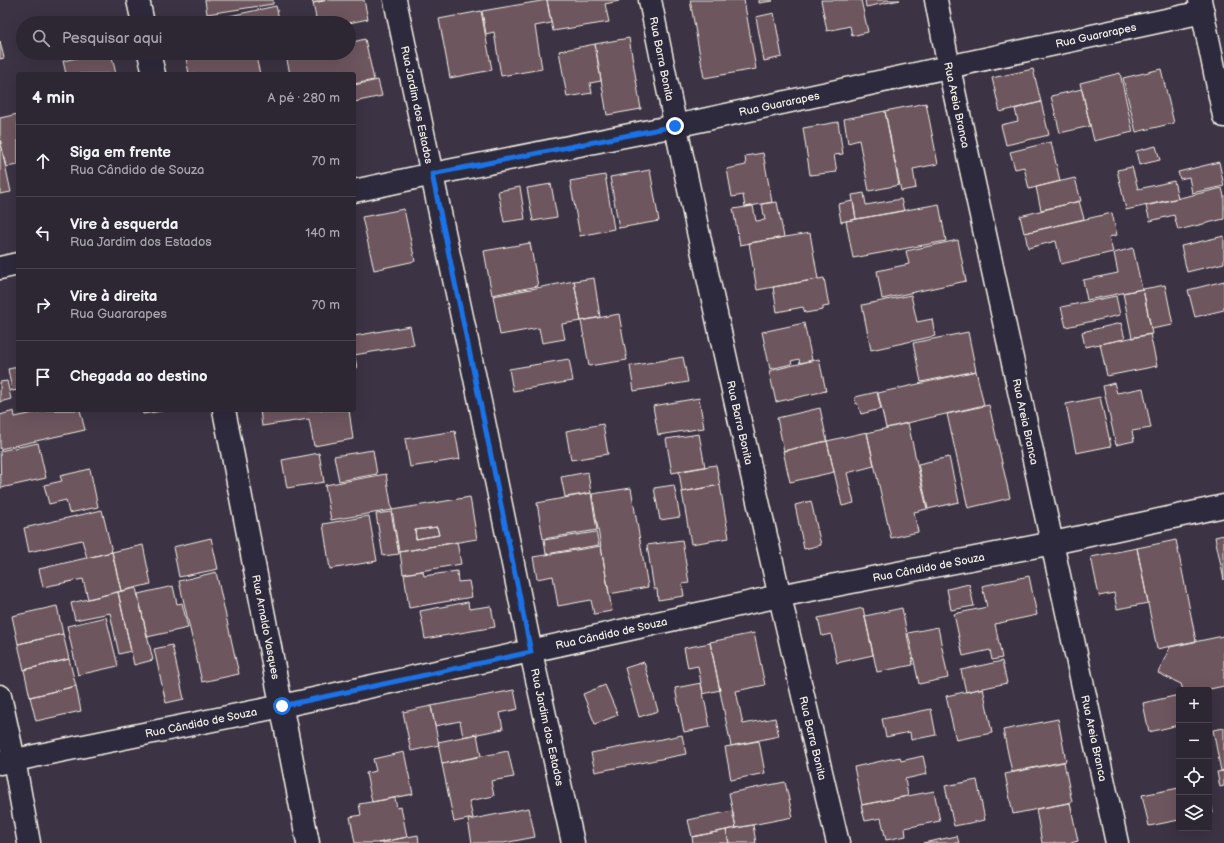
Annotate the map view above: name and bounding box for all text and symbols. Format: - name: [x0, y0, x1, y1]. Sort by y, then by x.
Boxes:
- search box: [16, 16, 356, 60]
- street label: Rua Barra Bonita: [646, 16, 676, 102]
- street label: Rua Guararapes: [1054, 20, 1138, 51]
- icon: search: [30, 27, 52, 49]
- text: Pesquisar aqui: [62, 29, 162, 48]
- street label: Rua Jardim dos Estados: [398, 45, 436, 165]
- street label: Rua Areia Branca: [941, 61, 972, 149]
- text: 4 min: [32, 88, 75, 108]
- street label: Rua Guararapes: [738, 89, 821, 119]
- text: A pé · 280 m: [268, 90, 340, 106]
- route end: [666, 117, 684, 135]
- text: Siga em frente: [70, 143, 171, 162]
- icon: ahead: [32, 150, 54, 172]
- text: 70 m: [312, 153, 340, 169]
- text: Rua Cândido de Souza: [70, 162, 204, 178]
- text: Vire à esquerda: [70, 215, 178, 234]
- icon: left: [32, 222, 54, 244]
- text: 140 m: [305, 225, 340, 241]
- text: Rua Jardim dos Estados: [70, 234, 212, 250]
- text: Vire à direita: [70, 287, 157, 306]
- icon: right: [32, 294, 54, 316]
- text: 70 m: [312, 297, 340, 313]
- text: Rua Guararapes: [70, 306, 167, 322]
- icon: arrive: [32, 366, 54, 388]
- text: Chegada ao destino: [70, 367, 208, 386]
- street label: Rua Areia Branca: [1009, 377, 1041, 466]
- street label: Rua Barra Bonita: [724, 379, 755, 466]
- street label: Rua Cândido de Souza: [871, 550, 986, 585]
- street label: Rua Arnaldo Vasques: [249, 574, 282, 681]
- street label: Rua Cândido de Souza: [554, 615, 668, 652]
- street label: Rua Jardim dos Estados: [528, 667, 566, 788]
- map controls: [1176, 687, 1212, 831]
- button: +: [1176, 687, 1212, 723]
- street label: Rua Areia Branca: [1078, 694, 1109, 783]
- street label: Rua Barra Bonita: [796, 695, 829, 782]
- route start: [273, 697, 291, 715]
- street label: Rua Cândido de Souza: [144, 705, 258, 741]
- button: −: [1176, 723, 1212, 759]
- button: locate: [1176, 759, 1212, 795]
- button: layers: [1176, 795, 1212, 831]

